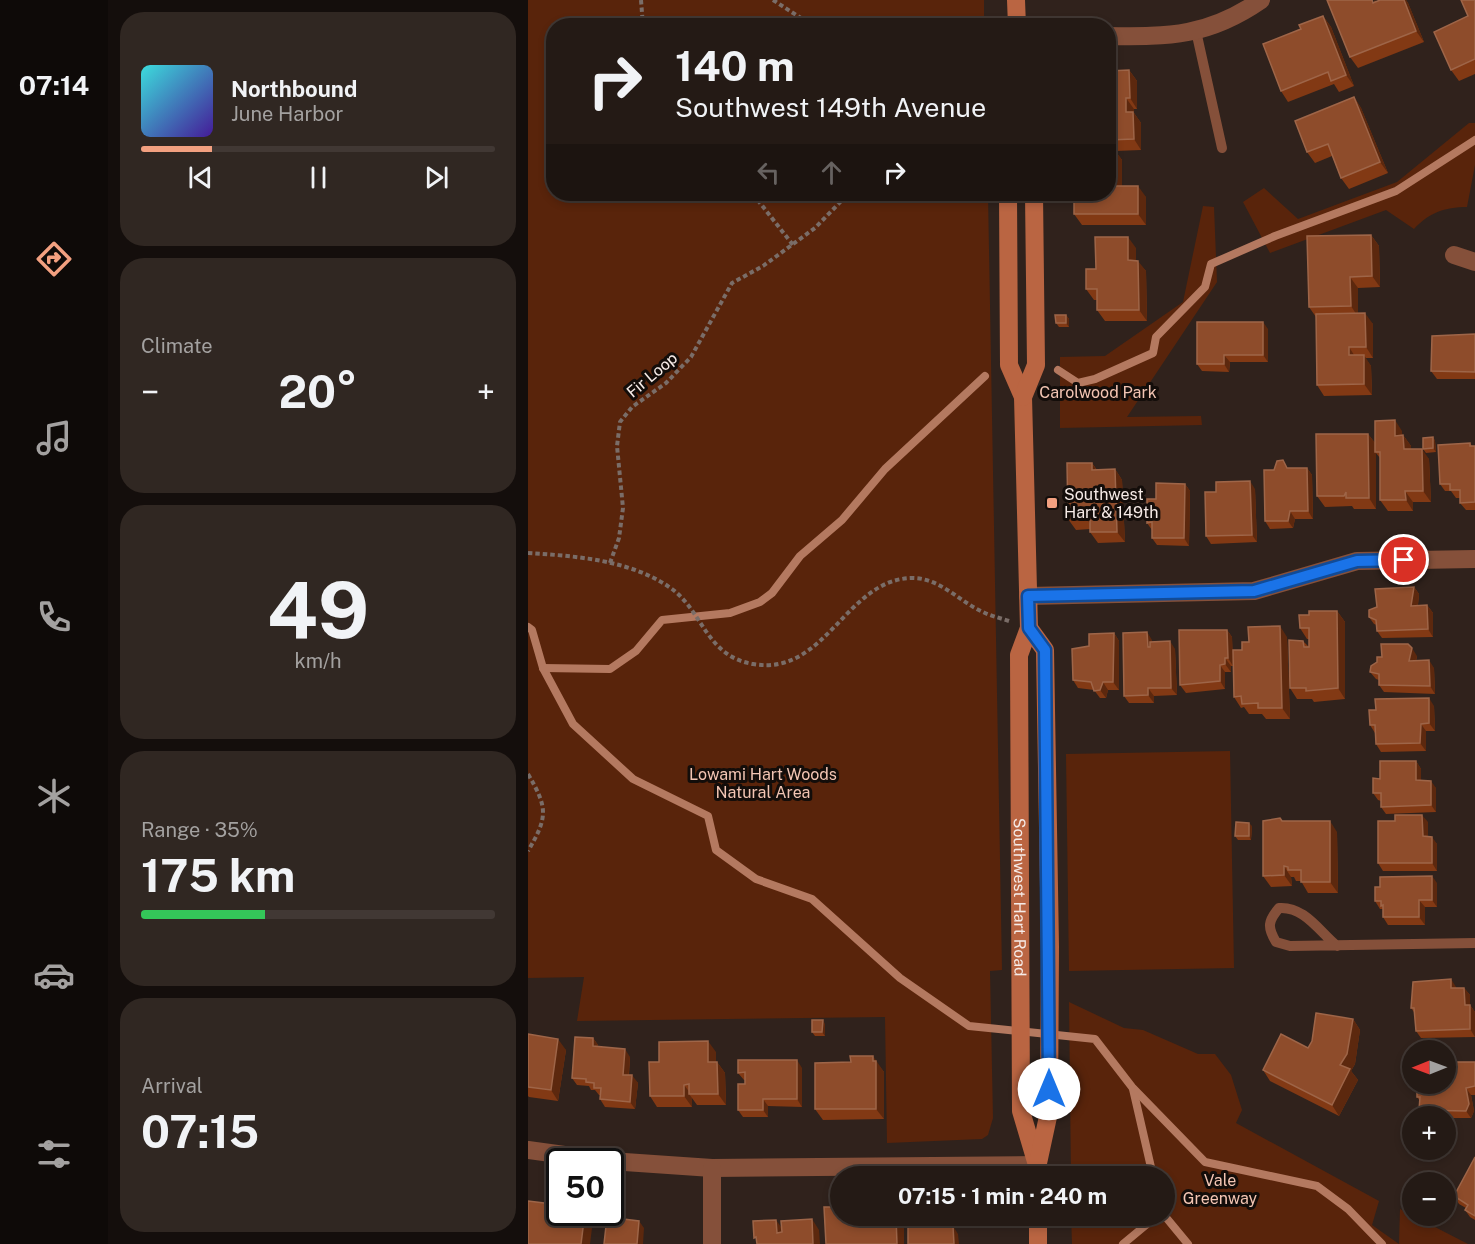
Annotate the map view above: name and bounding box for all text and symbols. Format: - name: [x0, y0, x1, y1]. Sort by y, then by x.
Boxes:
- text: 140 m: [675, 41, 795, 90]
- icon: right: [576, 42, 654, 120]
- text: 07:14: [19, 69, 89, 101]
- text: Northbound: [231, 76, 357, 102]
- text: Southwest 149th Avenue: [675, 91, 986, 123]
- text: June Harbor: [231, 102, 343, 126]
- icon: left: [752, 156, 785, 189]
- icon: ahead: [815, 156, 848, 189]
- icon: right: [878, 156, 911, 189]
- icon: previous: [184, 161, 217, 194]
- icon: pause: [302, 161, 335, 194]
- icon: next: [420, 161, 453, 194]
- icon: directions: [33, 238, 75, 280]
- text: Climate: [141, 334, 213, 358]
- street label: Fir Loop: [623, 348, 681, 402]
- text: 20°: [279, 365, 357, 418]
- text: −: [141, 373, 159, 411]
- text: +: [477, 373, 495, 411]
- park label: Carolwood Park: [1039, 383, 1157, 402]
- icon: music: [33, 417, 75, 459]
- place label: Southwest Hart & 149th: [1064, 485, 1158, 522]
- marker: Southwest Hart & 149th: [1045, 496, 1059, 510]
- pin: [1378, 534, 1429, 585]
- icon: arrive: [1387, 543, 1420, 576]
- text: 49: [267, 564, 369, 656]
- icon: phone: [33, 596, 75, 638]
- text: km/h: [294, 649, 342, 673]
- park label: Lowami Hart Woods Natural Area: [689, 765, 837, 802]
- icon: climate: [33, 775, 75, 817]
- text: Range · 35%: [141, 818, 258, 842]
- street label: Southwest Hart Road: [1010, 818, 1030, 977]
- text: 175 km: [141, 849, 295, 902]
- icon: car: [33, 954, 75, 996]
- north arrow: [1402, 1040, 1456, 1094]
- map controls: [1402, 1040, 1456, 1226]
- position arrow: [1017, 1057, 1081, 1121]
- text: Arrival: [141, 1074, 203, 1098]
- text: 07:15: [141, 1105, 259, 1158]
- button: +: [1402, 1106, 1456, 1160]
- icon: filters: [33, 1133, 75, 1175]
- speed limit sign: 50: [546, 1148, 624, 1226]
- park label: Vale Greenway: [1183, 1171, 1258, 1208]
- button: −: [1402, 1172, 1456, 1226]
- text: 07:15 · 1 min · 240 m: [898, 1183, 1107, 1209]

